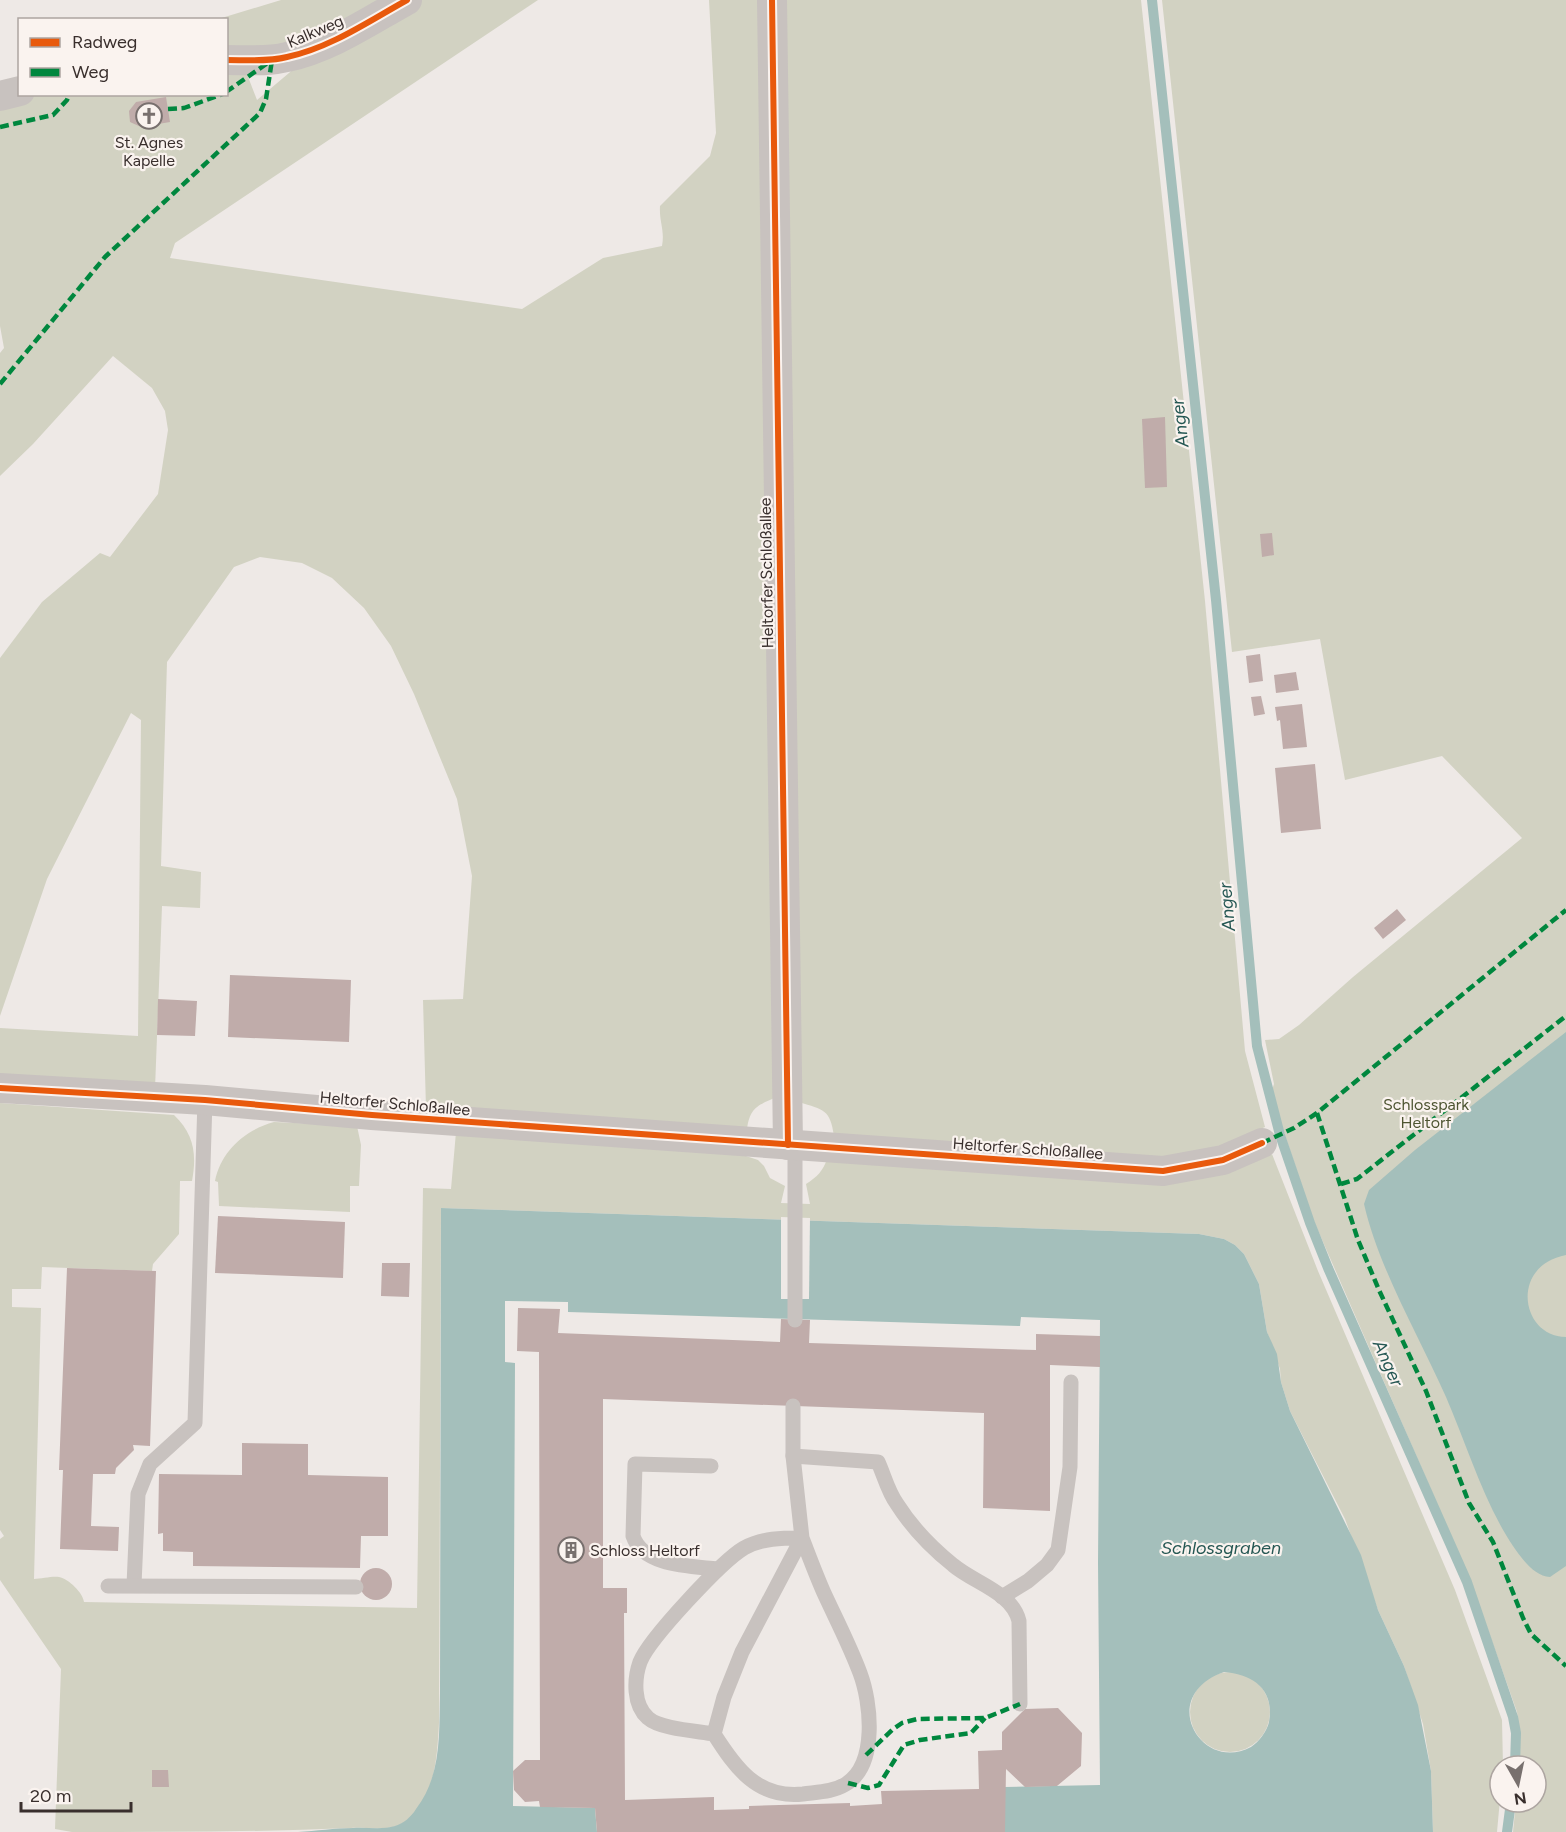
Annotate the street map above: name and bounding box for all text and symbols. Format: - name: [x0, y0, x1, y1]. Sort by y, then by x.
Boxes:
- street label: Kalkweg: [284, 11, 346, 52]
- legend: [18, 18, 228, 96]
- text: Radweg: [72, 31, 137, 53]
- text: Weg: [72, 61, 109, 83]
- church icon: St. Agnes Kapelle: [134, 101, 164, 131]
- place label: St. Agnes Kapelle: [115, 133, 183, 170]
- water label: Anger: [1166, 397, 1194, 449]
- street label: Heltorfer Schloßallee: [756, 497, 777, 649]
- water label: Anger: [1214, 881, 1240, 933]
- street label: Heltorfer Schloßallee: [319, 1087, 471, 1120]
- park label: Schlosspark Heltorf: [1383, 1095, 1469, 1132]
- street label: Heltorfer Schloßallee: [952, 1134, 1104, 1163]
- water label: Anger: [1368, 1335, 1408, 1391]
- building icon: Schloss Heltorf: [556, 1535, 586, 1565]
- water label: Schlossgraben: [1161, 1537, 1281, 1559]
- place label: Schloss Heltorf: [590, 1541, 700, 1560]
- north arrow: [1488, 1754, 1548, 1814]
- scale bar: [21, 1775, 130, 1813]
- text: 20 m: [30, 1785, 71, 1807]
- text: N: [1513, 1788, 1528, 1809]

